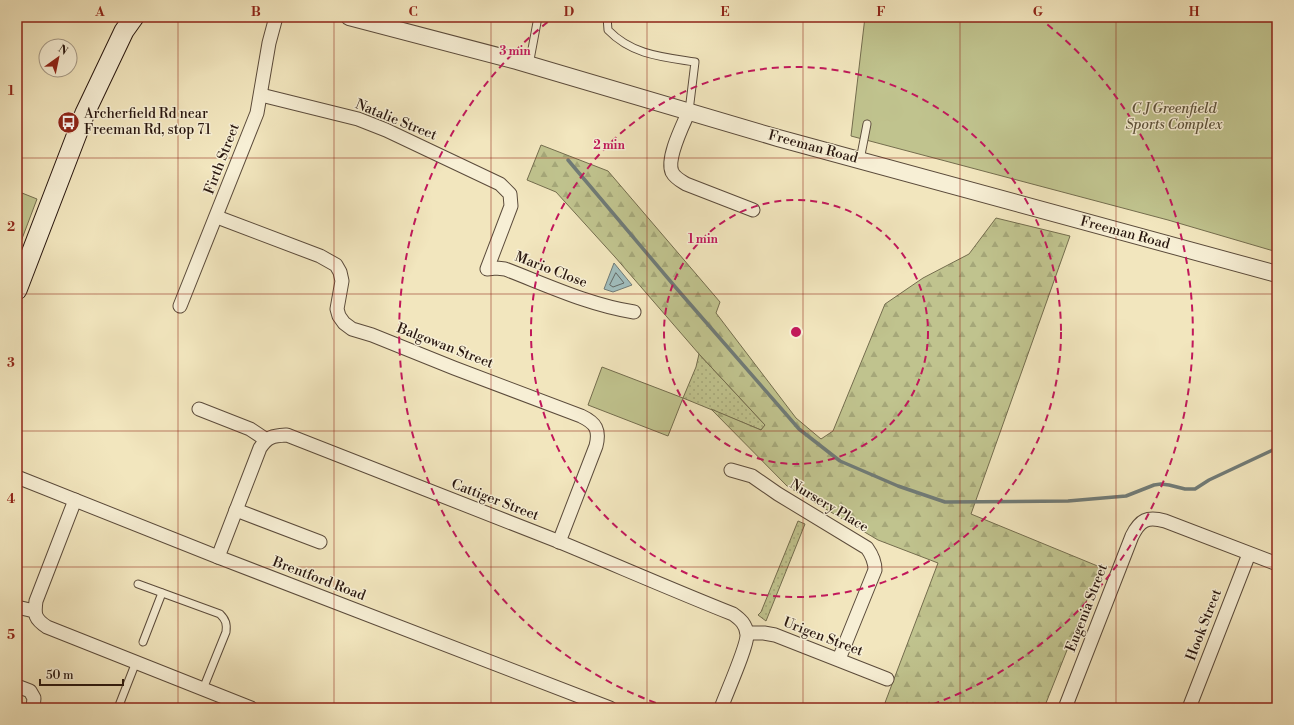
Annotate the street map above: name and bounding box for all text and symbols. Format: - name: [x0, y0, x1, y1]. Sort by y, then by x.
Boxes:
- text: A: [94, 4, 105, 20]
- text: B: [251, 4, 261, 20]
- text: C: [408, 4, 418, 20]
- text: D: [564, 4, 574, 20]
- text: E: [720, 4, 730, 20]
- text: F: [876, 4, 886, 20]
- text: G: [1033, 4, 1044, 20]
- text: H: [1189, 4, 1200, 20]
- north arrow: [38, 38, 78, 78]
- text: N: [55, 42, 71, 59]
- text: 3 min: [499, 44, 531, 59]
- text: 1: [8, 83, 15, 99]
- street label: Natalie Street: [353, 95, 439, 145]
- park label: C J Greenfield Sports Complex: [1125, 100, 1223, 134]
- place label: Archerfield Rd near Freeman Rd, stop 71: [83, 105, 211, 139]
- bus stop icon: Archerfield Rd near Freeman Rd, stop 71: [56, 109, 82, 135]
- street label: Firth Street: [200, 121, 244, 197]
- street label: Freeman Road: [766, 126, 860, 168]
- text: 2 min: [593, 138, 625, 153]
- street label: Freeman Road: [1078, 212, 1172, 254]
- text: 2: [7, 219, 15, 235]
- text: 1 min: [688, 232, 719, 247]
- street label: Mario Close: [512, 248, 590, 292]
- street label: Balgowan Street: [393, 319, 496, 373]
- centre of rings: [789, 325, 803, 339]
- text: 3: [7, 355, 15, 371]
- street label: Cattiger Street: [449, 475, 541, 525]
- street label: Nursery Place: [786, 475, 872, 537]
- text: 4: [7, 491, 16, 507]
- street label: Brentford Road: [269, 553, 368, 605]
- street label: Eugenia Street: [1062, 561, 1112, 655]
- street label: Hook Street: [1182, 587, 1226, 663]
- street label: Urigen Street: [780, 613, 866, 661]
- text: 5: [7, 627, 15, 643]
- scale bar: [40, 661, 123, 687]
- text: 50 m: [46, 668, 74, 683]

